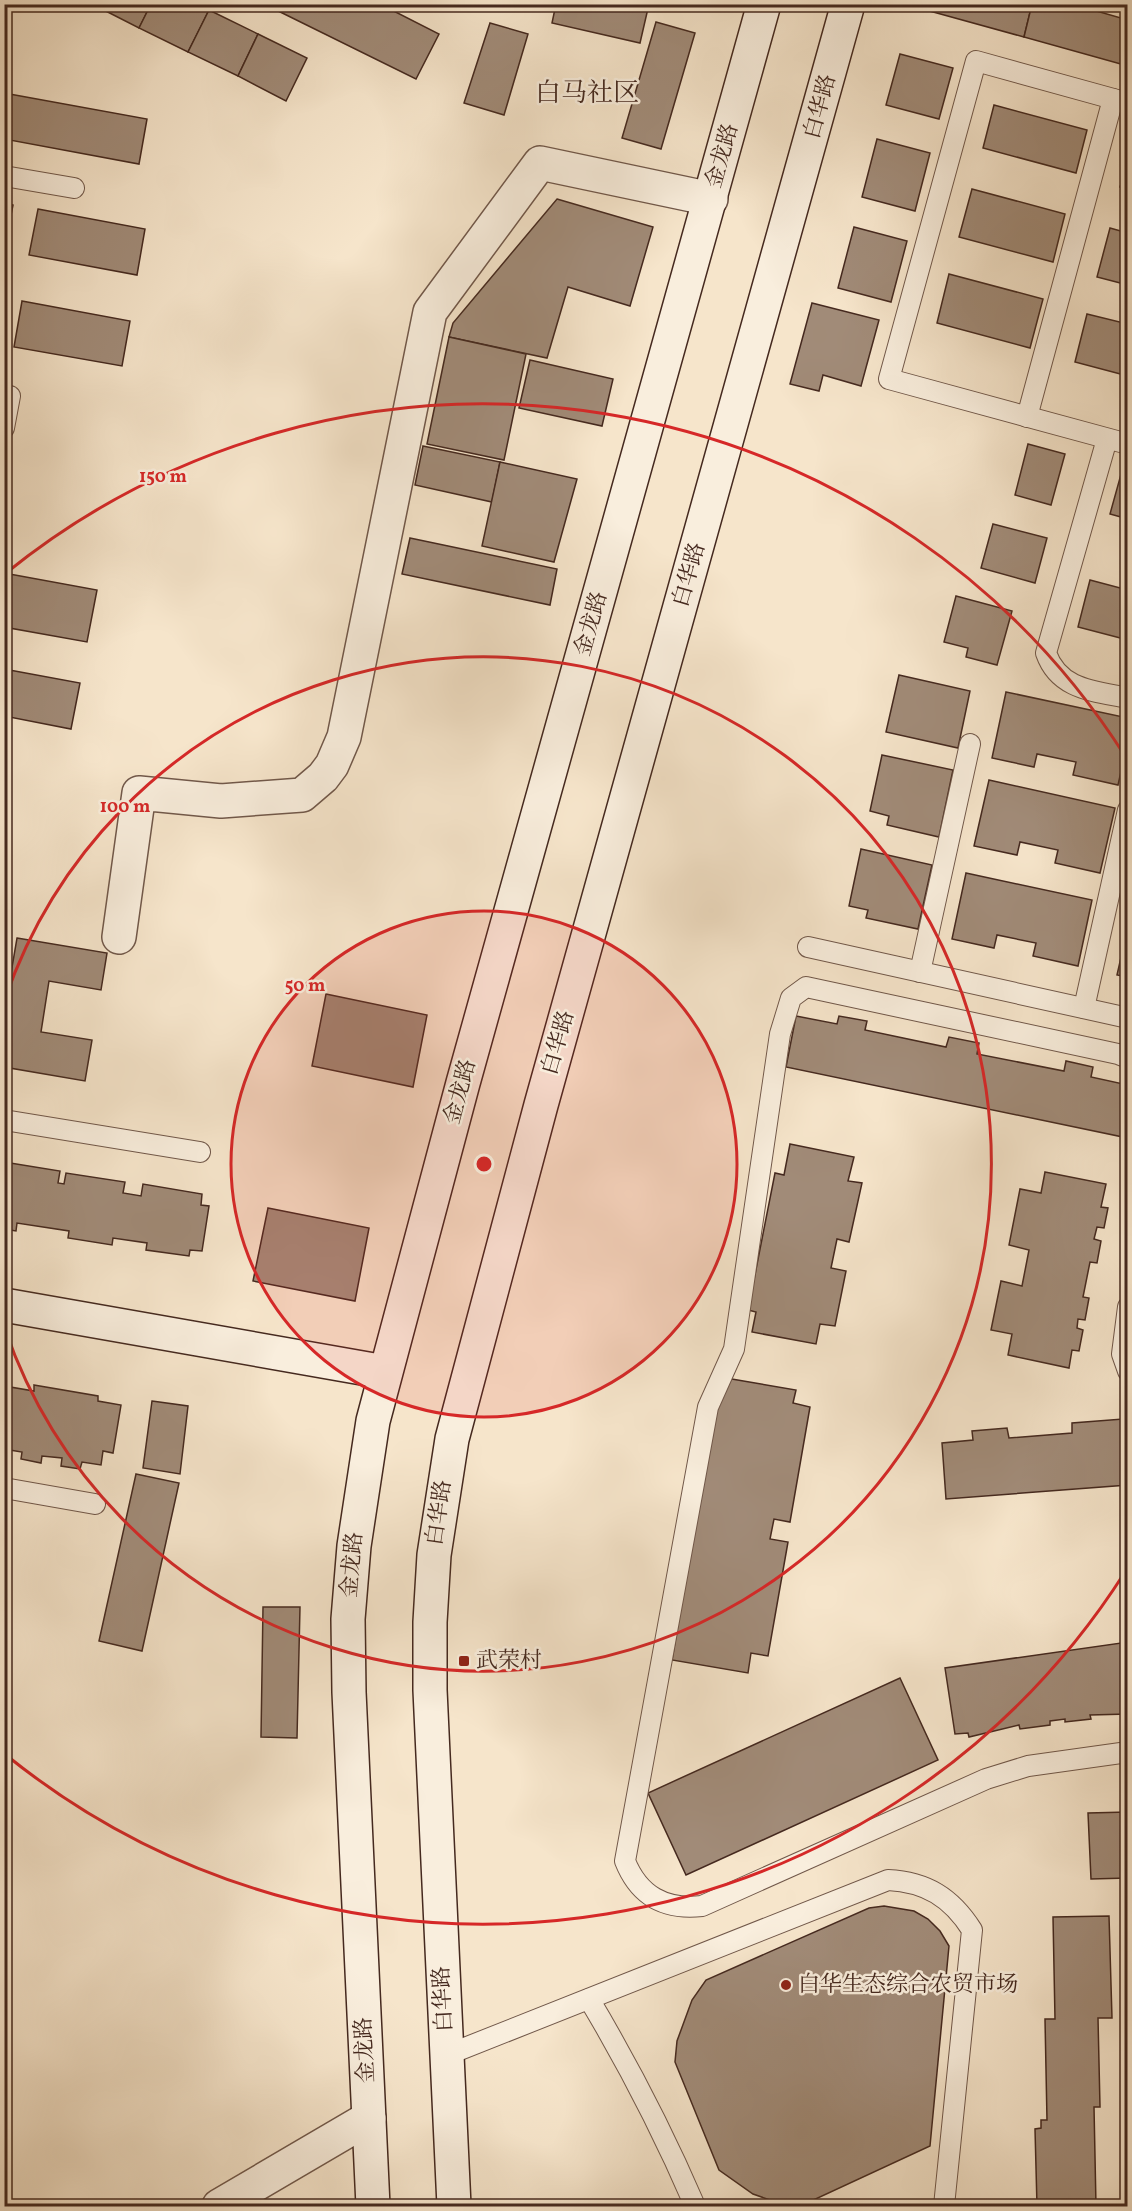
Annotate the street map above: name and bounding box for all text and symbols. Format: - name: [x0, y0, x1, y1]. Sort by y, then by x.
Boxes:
- street label: 白华路: [797, 71, 845, 143]
- district label: 白马社区: [535, 76, 639, 112]
- street label: 金龙路: [699, 120, 747, 192]
- text: 150 m: [139, 465, 187, 490]
- street label: 白华路: [666, 539, 714, 611]
- street label: 金龙路: [568, 588, 616, 660]
- text: 100 m: [100, 795, 150, 820]
- text: 50 m: [285, 974, 325, 999]
- street label: 白华路: [535, 1007, 583, 1079]
- street label: 金龙路: [437, 1056, 485, 1128]
- centre of rings: [474, 1154, 494, 1174]
- street label: 白华路: [420, 1478, 460, 1548]
- street label: 金龙路: [335, 1531, 371, 1599]
- place label: 武荣村: [476, 1646, 542, 1677]
- marker: 武荣村: [457, 1654, 471, 1668]
- street label: 白华路: [427, 1965, 461, 2033]
- place label: 白华生态综合农贸市场: [798, 1970, 1018, 2001]
- marker: 白华生态综合农贸市场: [779, 1978, 793, 1992]
- street label: 金龙路: [349, 2016, 383, 2084]

